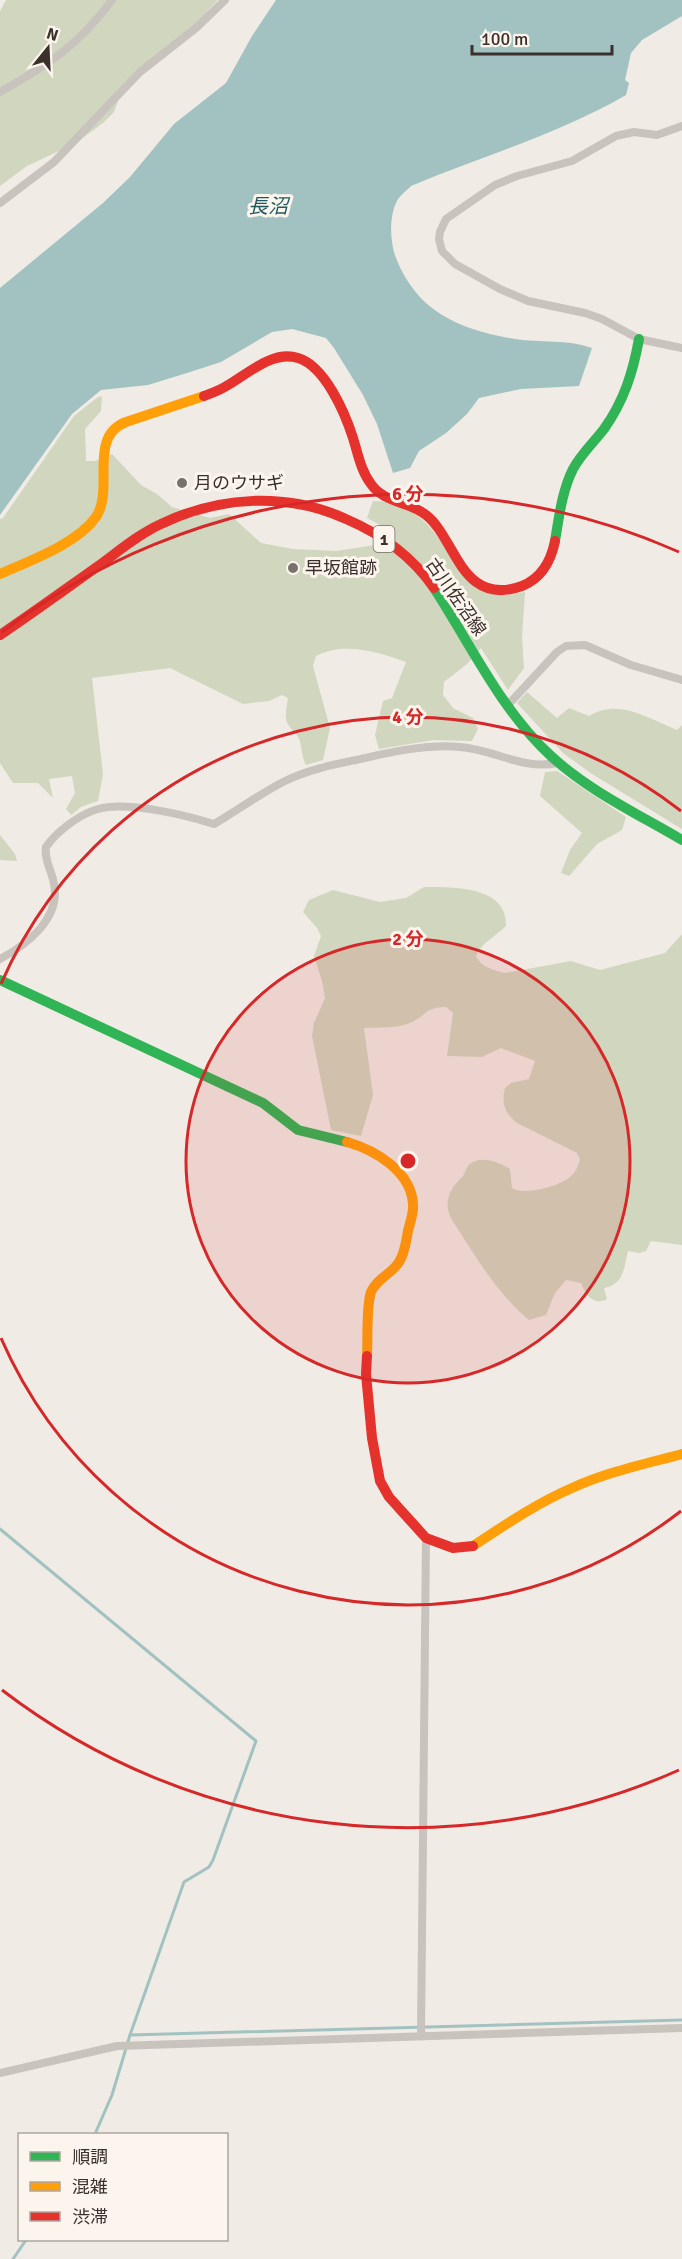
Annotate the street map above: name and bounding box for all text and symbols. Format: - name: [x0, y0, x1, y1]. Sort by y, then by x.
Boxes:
- north arrow: [18, 18, 78, 78]
- scale bar: [472, 18, 612, 56]
- text: N: [44, 23, 61, 46]
- text: 100 m: [481, 28, 528, 50]
- water label: 長沼: [248, 194, 291, 219]
- place label: 月のウサギ: [194, 472, 284, 494]
- marker: 月のウサギ: [175, 476, 189, 490]
- text: 6 分: [392, 483, 424, 505]
- road number: 1: [374, 526, 394, 552]
- street label: 古川佐沼線: [421, 554, 491, 640]
- place label: 早坂館跡: [305, 557, 377, 579]
- marker: 早坂館跡: [286, 561, 300, 575]
- text: 4 分: [392, 706, 424, 728]
- text: 2 分: [392, 928, 424, 950]
- centre of rings: [398, 1151, 418, 1171]
- legend: [18, 2133, 228, 2241]
- text: 順調: [72, 2146, 108, 2168]
- text: 混雑: [72, 2176, 108, 2198]
- text: 渋滞: [72, 2206, 108, 2228]

